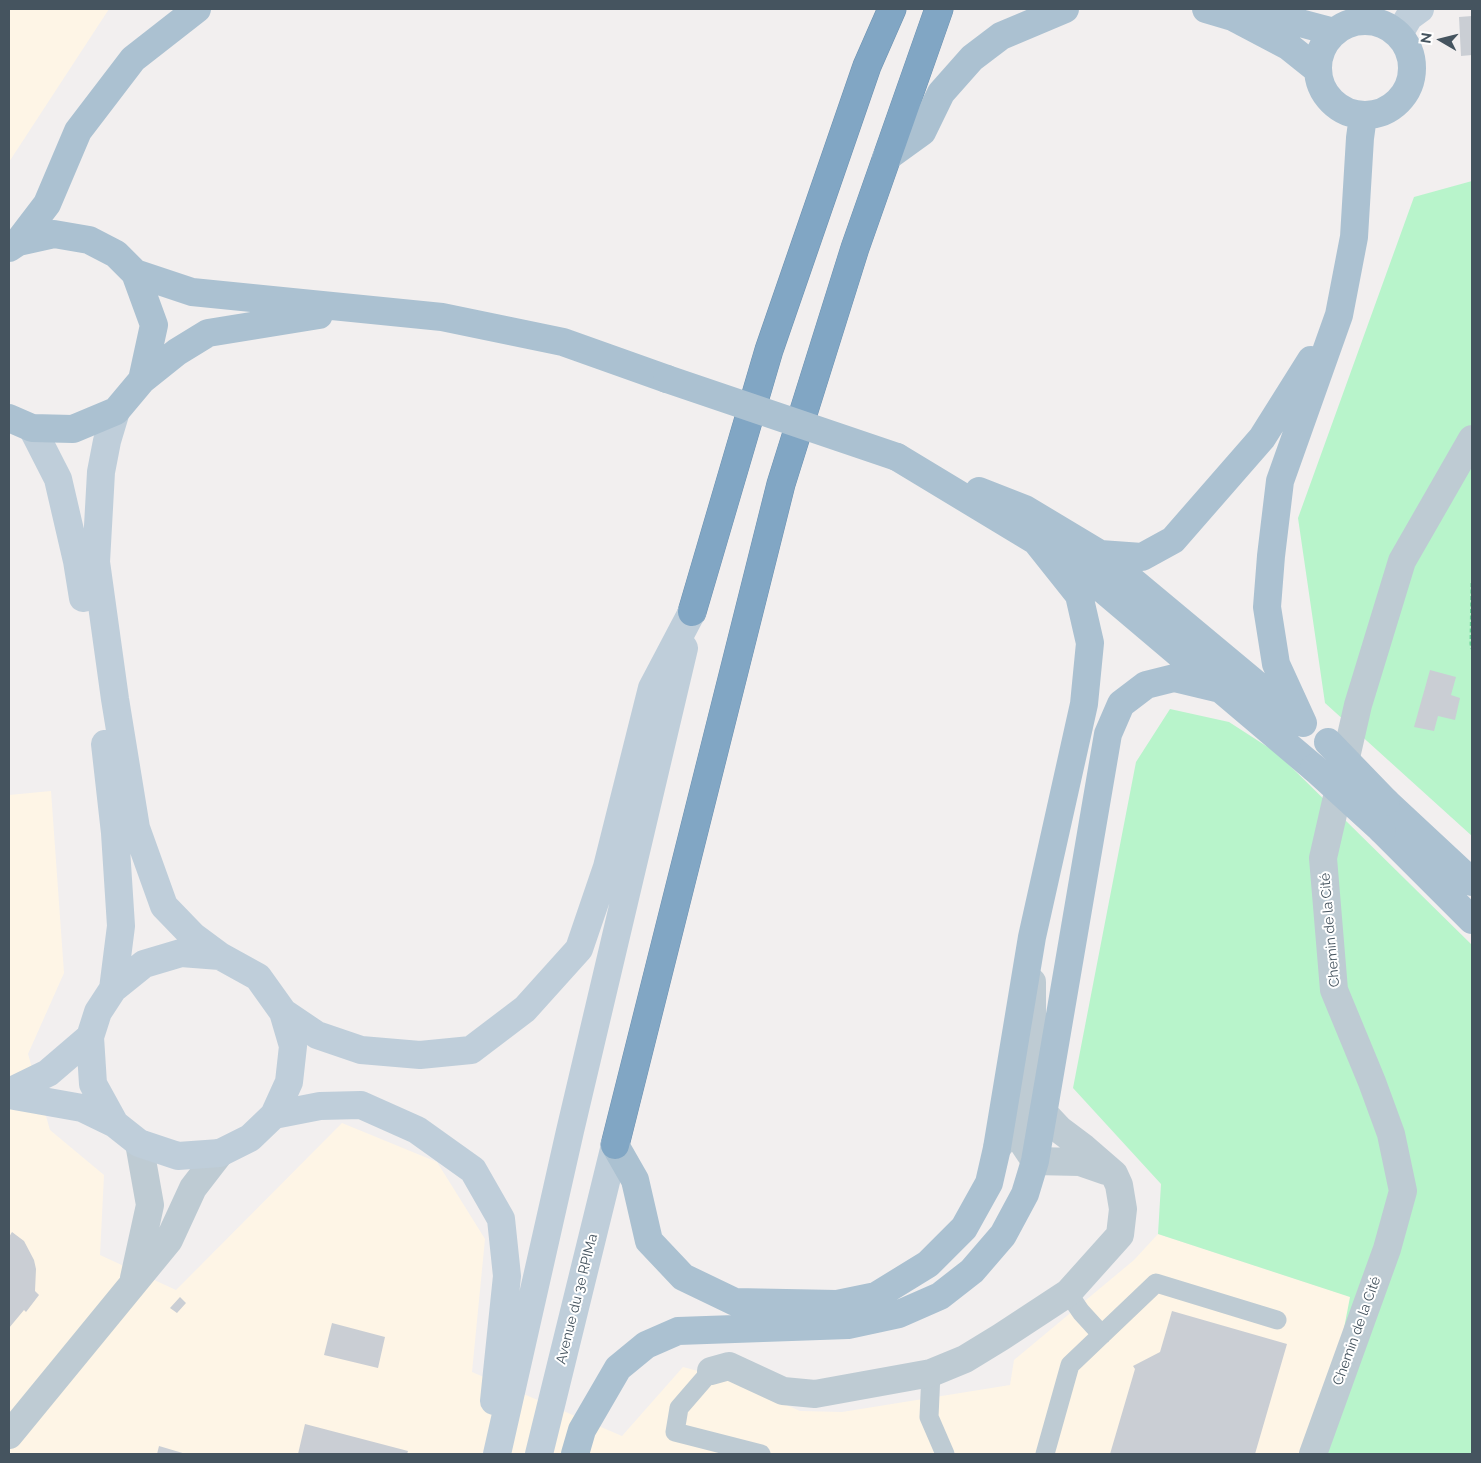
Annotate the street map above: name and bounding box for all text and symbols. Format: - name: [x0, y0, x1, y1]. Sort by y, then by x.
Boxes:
- north arrow: [1416, 15, 1466, 65]
- text: N: [1417, 32, 1435, 44]
- street label: Chemin de la Cité: [1317, 872, 1343, 988]
- street label: Avenue du 3e RPIMa: [553, 1232, 601, 1366]
- street label: Chemin de la Cité: [1330, 1274, 1384, 1388]

